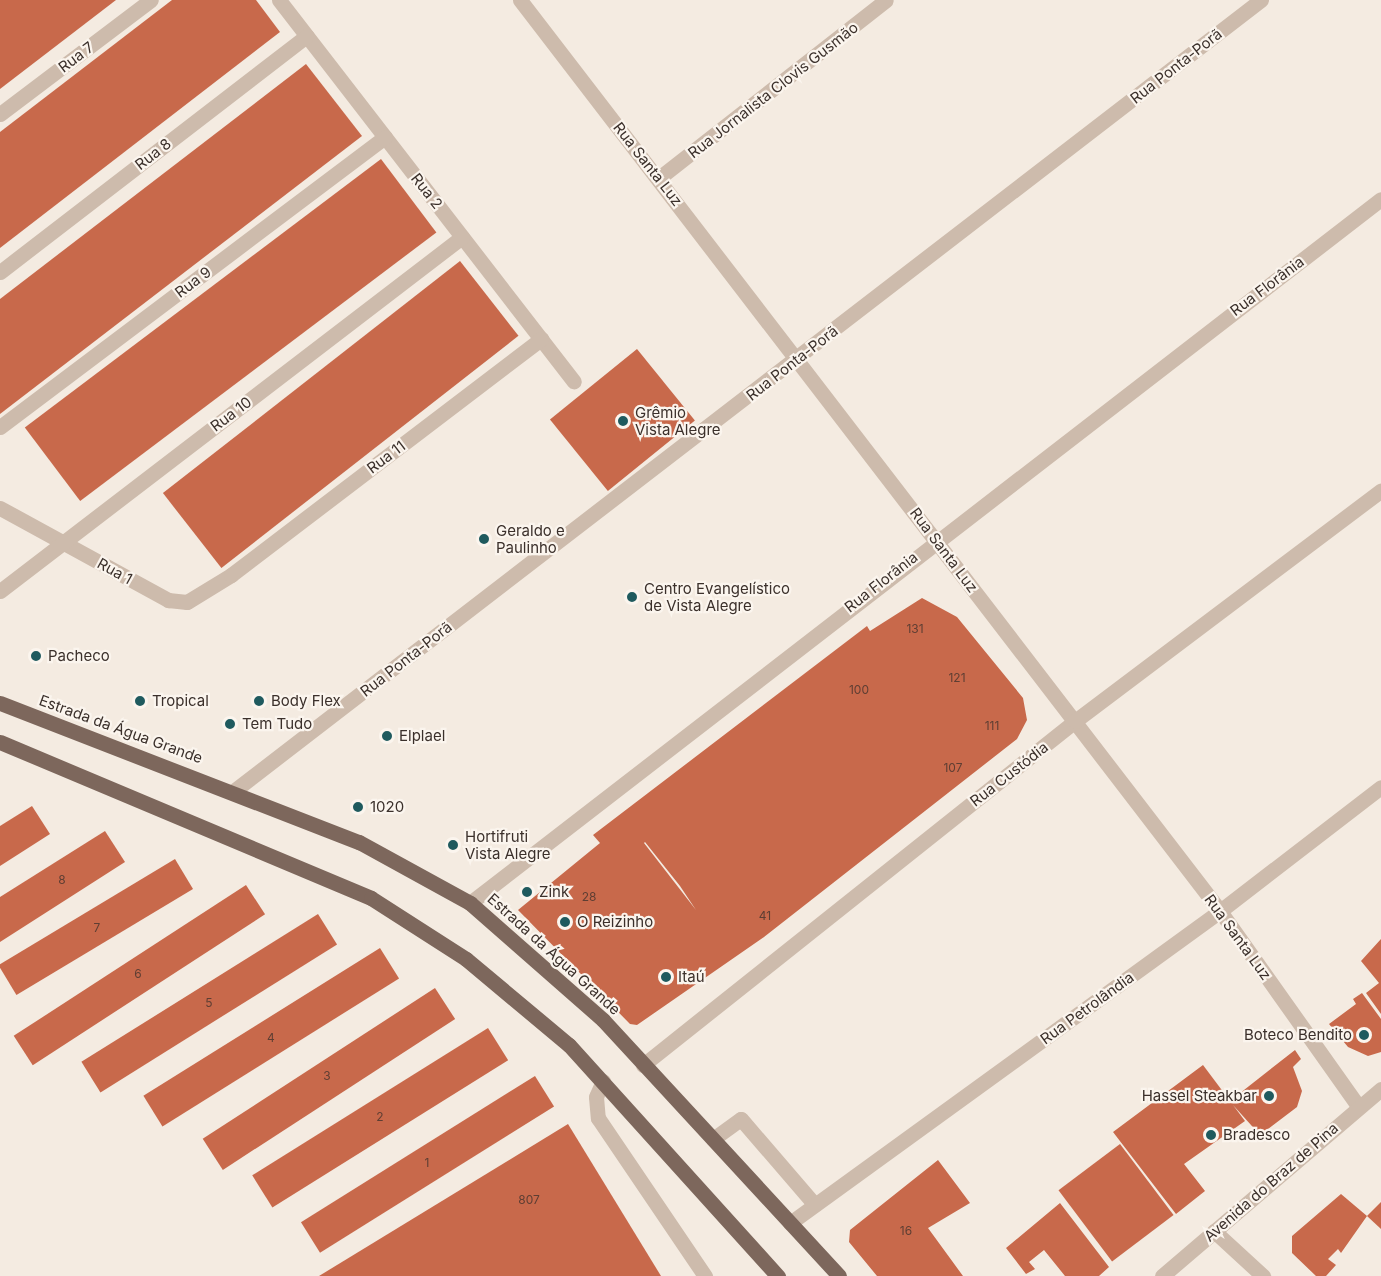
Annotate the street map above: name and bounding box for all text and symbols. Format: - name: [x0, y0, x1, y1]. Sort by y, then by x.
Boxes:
- street label: Rua Jornalista Clovis Gusmão: [684, 18, 862, 162]
- street label: Rua Ponta-Porã: [1127, 25, 1225, 107]
- street label: Rua 7: [55, 38, 97, 76]
- street label: Rua Santa Luz: [610, 119, 686, 209]
- street label: Rua 8: [132, 134, 174, 174]
- street label: Rua 2: [407, 170, 447, 212]
- street label: Rua Florânia: [1227, 252, 1307, 320]
- street label: Rua 9: [171, 263, 215, 301]
- street label: Rua Ponta-Porã: [743, 322, 841, 404]
- street label: Rua 10: [207, 393, 255, 435]
- place label: Grêmio Vista Alegre: [635, 403, 721, 438]
- marker: Grêmio Vista Alegre: [616, 414, 630, 428]
- street label: Rua 11: [363, 437, 409, 477]
- street label: Rua Santa Luz: [906, 504, 982, 596]
- place label: Geraldo e Paulinho: [496, 521, 565, 556]
- marker: Geraldo e Paulinho: [477, 532, 491, 546]
- street label: Rua Florânia: [841, 548, 921, 616]
- street label: Rua 1: [94, 554, 136, 588]
- place label: Centro Evangelístico de Vista Alegre: [644, 579, 790, 614]
- marker: Centro Evangelístico de Vista Alegre: [625, 590, 639, 604]
- street label: Rua Ponta-Porã: [357, 618, 455, 700]
- house number: 131: [906, 622, 924, 636]
- place label: Pacheco: [48, 647, 110, 665]
- marker: Pacheco: [29, 649, 43, 663]
- house number: 121: [948, 671, 966, 685]
- house number: 100: [849, 683, 869, 697]
- street label: Estrada da Água Grande: [37, 691, 205, 767]
- place label: Tropical: [152, 692, 209, 710]
- place label: Body Flex: [271, 692, 341, 710]
- marker: Tropical: [133, 694, 147, 708]
- marker: Body Flex: [252, 694, 266, 708]
- place label: Tem Tudo: [242, 715, 312, 733]
- marker: Tem Tudo: [223, 717, 237, 731]
- house number: 111: [985, 719, 999, 733]
- place label: Elplael: [399, 727, 445, 745]
- marker: Elplael: [380, 729, 394, 743]
- street label: Rua Custódia: [966, 738, 1052, 810]
- house number: 107: [943, 761, 963, 775]
- place label: 1020: [370, 798, 404, 816]
- marker: 1020: [351, 800, 365, 814]
- place label: Hortifruti Vista Alegre: [465, 827, 551, 862]
- marker: Hortifruti Vista Alegre: [446, 838, 460, 852]
- house number: 8: [58, 873, 66, 887]
- place label: Zink: [539, 883, 569, 901]
- marker: Zink: [520, 885, 534, 899]
- street label: Estrada da Água Grande: [484, 890, 624, 1018]
- house number: 28: [582, 890, 596, 904]
- street label: Rua Santa Luz: [1201, 891, 1275, 983]
- house number: 41: [759, 909, 771, 923]
- place label: O Reizinho: [577, 913, 653, 931]
- marker: O Reizinho: [558, 915, 572, 929]
- house number: 7: [94, 921, 100, 935]
- house number: 6: [134, 967, 142, 981]
- place label: Itaú: [678, 968, 705, 986]
- street label: Rua Petrolândia: [1037, 968, 1137, 1048]
- marker: Itaú: [659, 970, 673, 984]
- house number: 5: [205, 996, 213, 1010]
- place label: Boteco Bendito: [1244, 1026, 1352, 1044]
- marker: Boteco Bendito: [1357, 1028, 1371, 1042]
- house number: 4: [267, 1031, 275, 1045]
- house number: 3: [323, 1069, 331, 1083]
- place label: Hassel Steakbar: [1142, 1087, 1257, 1105]
- marker: Hassel Steakbar: [1262, 1089, 1276, 1103]
- house number: 2: [376, 1110, 384, 1124]
- street label: Avenida do Braz de Pina: [1200, 1119, 1342, 1245]
- place label: Bradesco: [1223, 1126, 1290, 1144]
- marker: Bradesco: [1204, 1128, 1218, 1142]
- house number: 1: [425, 1156, 429, 1170]
- house number: 807: [518, 1193, 540, 1207]
- house number: 16: [900, 1224, 912, 1238]

